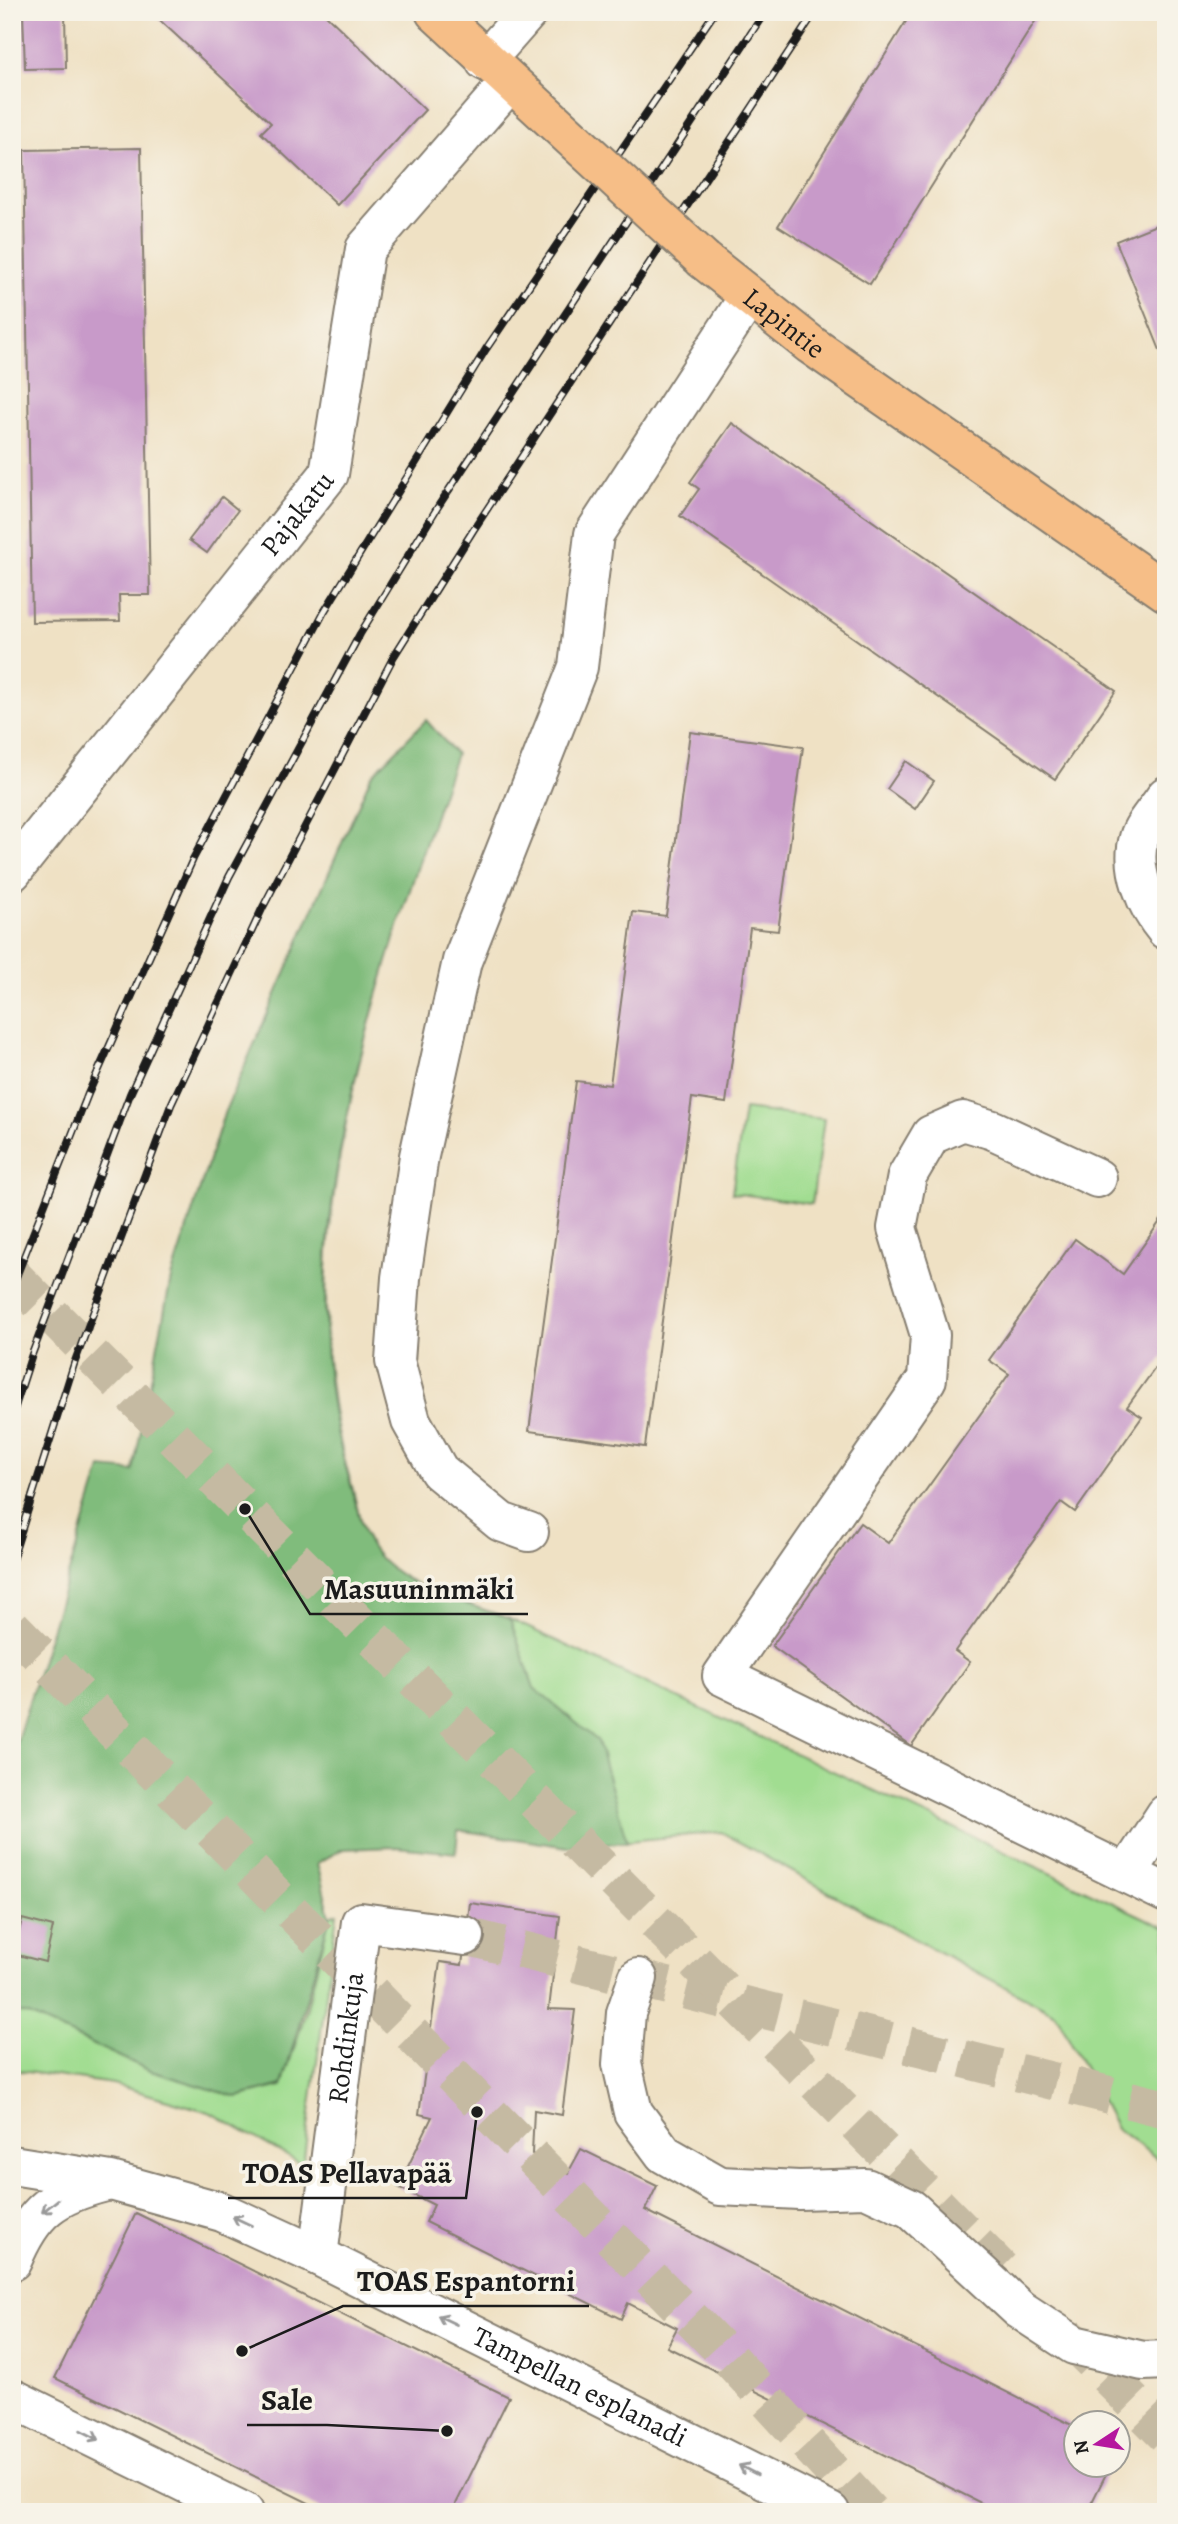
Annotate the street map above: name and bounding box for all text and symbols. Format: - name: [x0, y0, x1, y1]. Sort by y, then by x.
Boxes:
- street label: Lapintie: [735, 279, 832, 368]
- street label: Pajakatu: [252, 463, 344, 564]
- callout: Masuuninmäki: [310, 1563, 528, 1614]
- text: Masuuninmäki: [324, 1569, 515, 1609]
- street label: Rohdinkuja: [319, 1970, 373, 2106]
- callout: TOAS Pellavapää: [228, 2147, 466, 2198]
- text: TOAS Pellavapää: [242, 2153, 452, 2193]
- one-way arrow: [41, 2199, 59, 2214]
- one-way arrow: [232, 2214, 254, 2227]
- callout: TOAS Espantorni: [343, 2255, 589, 2306]
- text: TOAS Espantorni: [357, 2261, 575, 2301]
- one-way arrow: [437, 2313, 458, 2326]
- street label: Tampellan esplanadi: [466, 2317, 694, 2457]
- callout: Sale: [247, 2374, 327, 2425]
- text: Sale: [261, 2380, 313, 2420]
- north arrow: [1062, 2408, 1132, 2478]
- one-way arrow: [79, 2428, 100, 2442]
- text: N: [1067, 2438, 1096, 2457]
- one-way arrow: [738, 2463, 758, 2477]

